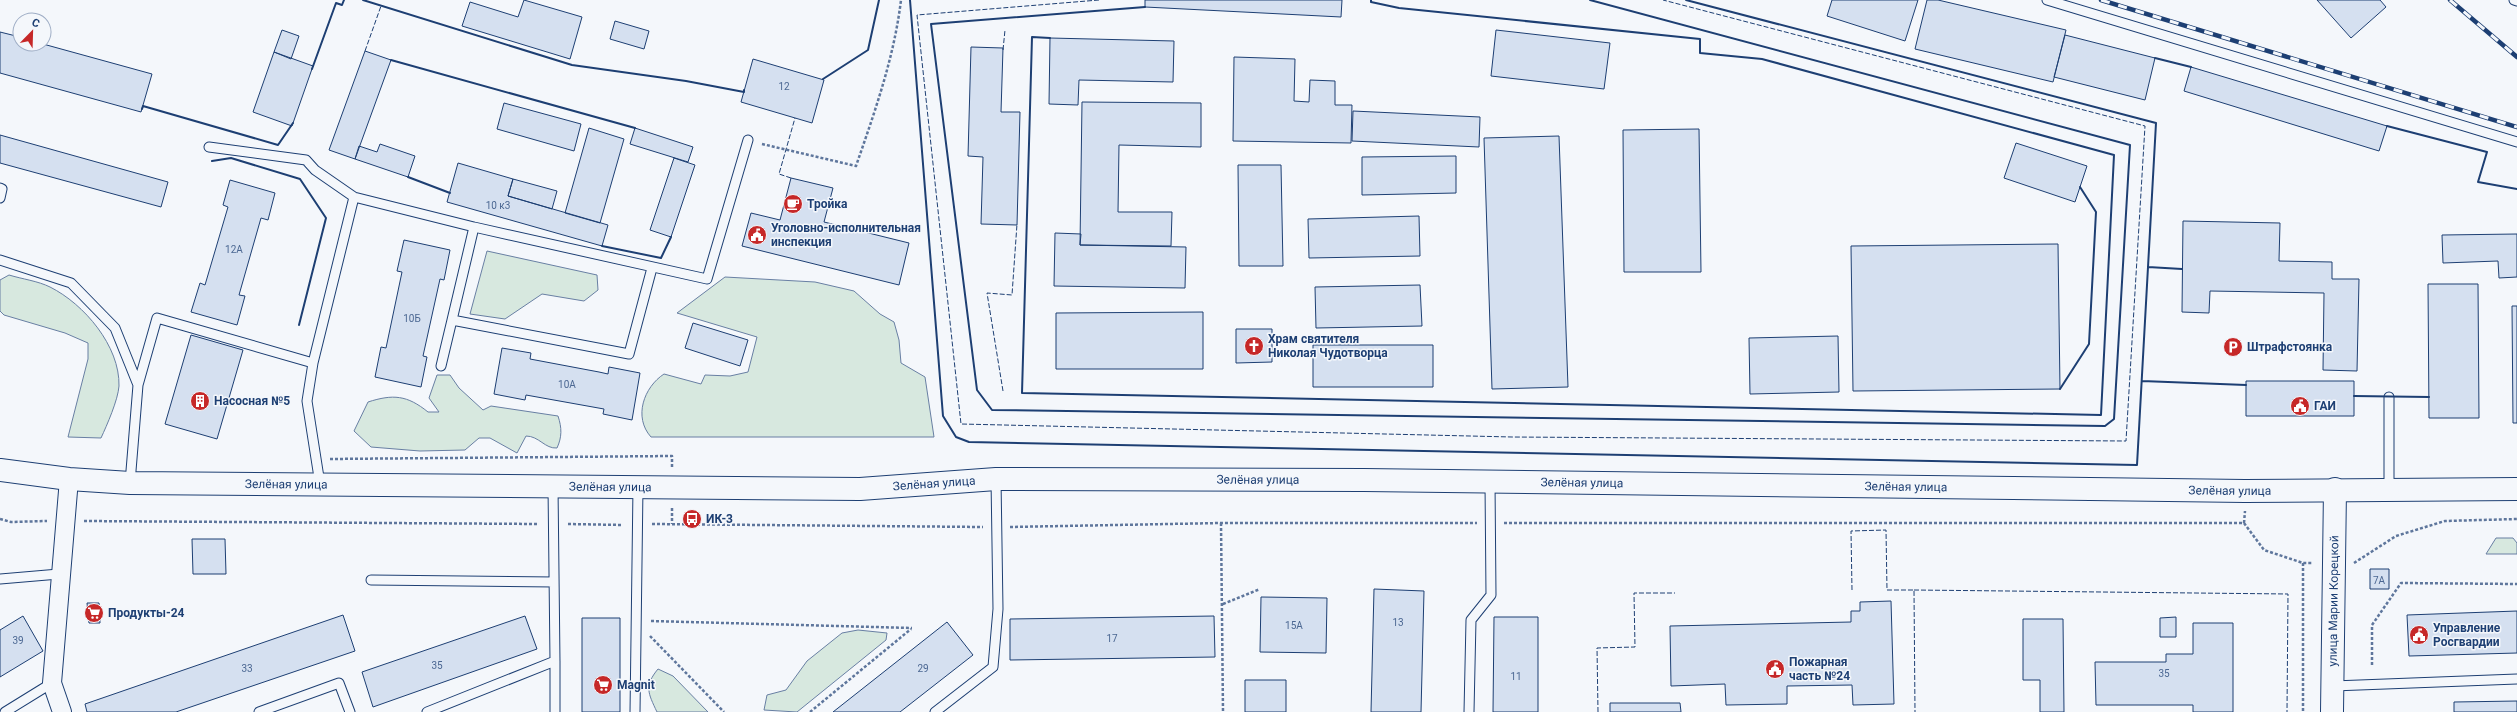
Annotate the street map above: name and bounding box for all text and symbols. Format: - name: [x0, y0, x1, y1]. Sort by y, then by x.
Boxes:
- north arrow: [12, 12, 52, 52]
- text: С: [30, 16, 42, 31]
- house number: 12: [778, 81, 790, 92]
- cafe icon: Тройка: [782, 193, 804, 215]
- place label: Тройка: [807, 197, 848, 211]
- house number: 10 к3: [486, 200, 510, 211]
- place label: Уголовно-исполнительная инспекция: [771, 221, 921, 249]
- public building icon: Уголовно-исполнительная инспекция: [746, 224, 768, 246]
- house number: 12А: [225, 244, 243, 255]
- house number: 10Б: [403, 313, 421, 324]
- place label: Храм святителя Николая Чудотворца: [1268, 332, 1388, 360]
- church icon: Храм святителя Николая Чудотворца: [1243, 335, 1265, 357]
- parking icon: Штрафстоянка: [2222, 336, 2244, 358]
- place label: Штрафстоянка: [2247, 340, 2333, 354]
- house number: 10А: [558, 379, 576, 390]
- building icon: Насосная №5: [189, 390, 211, 412]
- place label: Насосная №5: [214, 394, 290, 408]
- public building icon: ГАИ: [2289, 395, 2311, 417]
- place label: ГАИ: [2314, 399, 2336, 413]
- street label: Зелёная улица: [1216, 473, 1299, 487]
- street label: Зелёная улица: [892, 474, 976, 494]
- street label: Зелёная улица: [1540, 475, 1623, 490]
- street label: Зелёная улица: [245, 477, 328, 492]
- street label: Зелёная улица: [1864, 479, 1947, 494]
- street label: Зелёная улица: [569, 480, 652, 494]
- street label: Зелёная улица: [2188, 483, 2271, 498]
- bus stop icon: ИК-3: [681, 508, 703, 530]
- place label: ИК-3: [706, 512, 733, 526]
- street label: улица Марии Корецкой: [2326, 535, 2341, 667]
- house number: 7А: [2373, 575, 2386, 586]
- supermarket icon: Продукты-24: [83, 602, 105, 624]
- place label: Продукты-24: [108, 606, 185, 620]
- house number: 13: [1392, 617, 1404, 628]
- house number: 15А: [1285, 620, 1303, 631]
- place label: Управление Росгвардии: [2433, 621, 2501, 649]
- public building icon: Управление Росгвардии: [2408, 624, 2430, 646]
- house number: 17: [1106, 633, 1118, 644]
- house number: 39: [12, 635, 24, 646]
- place label: Пожарная часть №24: [1789, 655, 1850, 683]
- public building icon: Пожарная часть №24: [1764, 658, 1786, 680]
- house number: 35: [431, 660, 443, 671]
- house number: 33: [241, 663, 253, 674]
- house number: 29: [917, 663, 929, 674]
- house number: 35: [2158, 668, 2170, 679]
- house number: 11: [1510, 671, 1522, 682]
- supermarket icon: Magnit: [592, 674, 614, 696]
- place label: Magnit: [617, 678, 655, 692]

